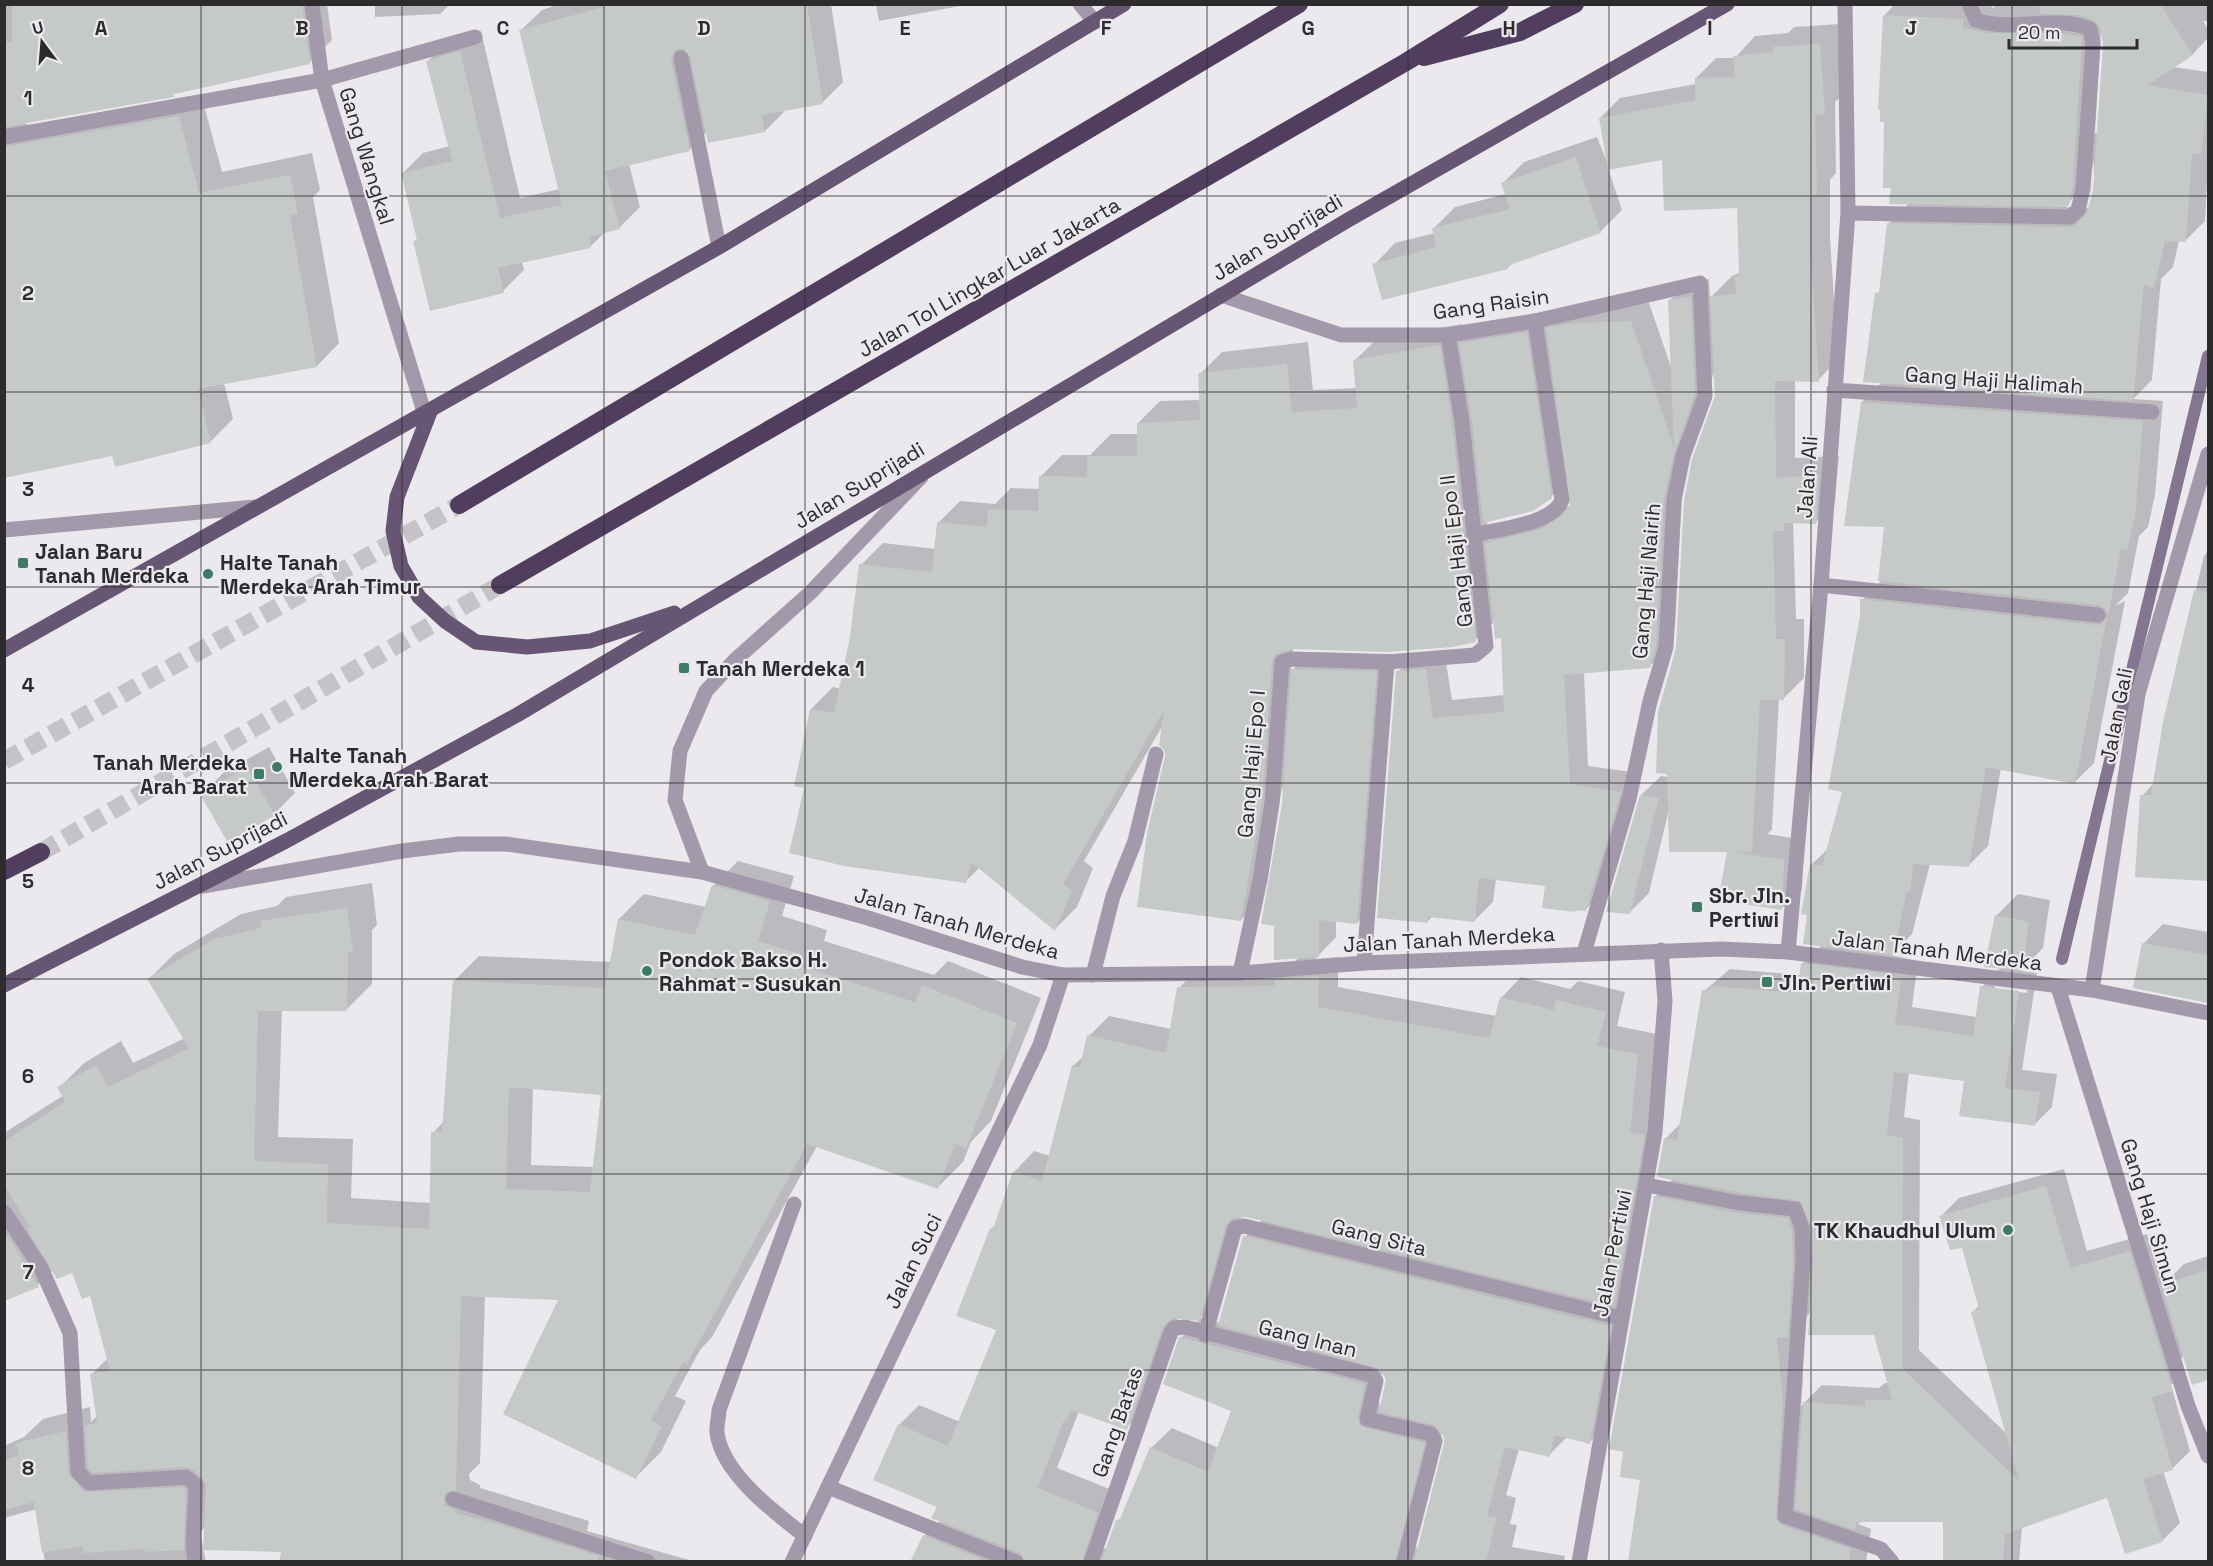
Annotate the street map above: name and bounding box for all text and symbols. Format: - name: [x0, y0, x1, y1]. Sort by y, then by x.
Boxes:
- north arrow: [12, 12, 72, 72]
- scale bar: [2009, 12, 2136, 50]
- text: A: [95, 15, 108, 41]
- text: B: [295, 15, 309, 41]
- text: C: [497, 15, 510, 41]
- text: D: [697, 15, 711, 41]
- text: E: [899, 15, 911, 41]
- text: F: [1101, 15, 1112, 41]
- text: G: [1301, 15, 1315, 41]
- text: H: [1502, 15, 1516, 41]
- text: I: [1707, 15, 1713, 41]
- text: J: [1905, 15, 1917, 41]
- text: U: [30, 16, 46, 40]
- text: 20 m: [2018, 21, 2061, 44]
- street label: Gang Wangkal: [333, 84, 401, 228]
- text: 1: [23, 85, 33, 111]
- street label: Jalan Suprijadi: [1207, 187, 1347, 287]
- street label: Jalan Tol Lingkar Luar Jakarta: [853, 191, 1125, 363]
- text: 2: [22, 280, 34, 306]
- street label: Gang Raisin: [1431, 282, 1551, 326]
- street label: Gang Haji Halimah: [1904, 360, 2084, 400]
- street label: Jalan Suprijadi: [789, 435, 929, 535]
- street label: Jalan Ali: [1791, 435, 1823, 519]
- street label: Gang Haji Epo II: [1433, 473, 1479, 629]
- text: 3: [22, 476, 34, 502]
- street label: Gang Haji Nairih: [1626, 502, 1666, 660]
- place label: Jalan Baru Tanah Merdeka: [35, 538, 189, 589]
- place label: Halte Tanah Merdeka Arah Timur: [220, 549, 421, 600]
- marker: Jalan Baru Tanah Merdeka: [16, 556, 30, 570]
- marker: Halte Tanah Merdeka Arah Timur: [201, 567, 215, 581]
- place label: Tanah Merdeka 1: [696, 655, 865, 682]
- marker: Tanah Merdeka 1: [677, 661, 691, 675]
- street label: Jalan Gali: [2094, 665, 2138, 765]
- text: 4: [22, 672, 35, 698]
- street label: Gang Haji Epo I: [1231, 689, 1271, 839]
- place label: Halte Tanah Merdeka Arah Barat: [289, 742, 489, 793]
- place label: Tanah Merdeka Arah Barat: [93, 749, 247, 800]
- marker: Halte Tanah Merdeka Arah Barat: [270, 760, 284, 774]
- marker: Tanah Merdeka Arah Barat: [252, 767, 266, 781]
- street label: Jalan Suprijadi: [148, 805, 292, 895]
- text: 5: [22, 868, 34, 894]
- street label: Jalan Tanah Merdeka: [851, 881, 1063, 965]
- place label: Sbr. Jln. Pertiwi: [1709, 882, 1790, 933]
- marker: Sbr. Jln. Pertiwi: [1690, 900, 1704, 914]
- street label: Jalan Tanah Merdeka: [1342, 920, 1556, 958]
- street label: Jalan Tanah Merdeka: [1830, 924, 2044, 976]
- place label: Pondok Bakso H. Rahmat - Susukan: [659, 946, 841, 997]
- marker: Pondok Bakso H. Rahmat - Susukan: [640, 964, 654, 978]
- place label: Jln. Pertiwi: [1779, 969, 1891, 996]
- marker: Jln. Pertiwi: [1760, 975, 1774, 989]
- text: 6: [22, 1063, 34, 1089]
- street label: Gang Haji Simun: [2115, 1135, 2187, 1297]
- street label: Jalan Pertiwi: [1586, 1187, 1638, 1319]
- street label: Jalan Suci: [878, 1209, 948, 1313]
- street label: Gang Sita: [1328, 1212, 1430, 1262]
- place label: TK Khaudhul Ulum: [1814, 1217, 1996, 1244]
- marker: TK Khaudhul Ulum: [2001, 1223, 2015, 1237]
- text: 7: [22, 1259, 34, 1285]
- street label: Gang Inan: [1256, 1313, 1360, 1363]
- street label: Gang Batas: [1085, 1363, 1149, 1481]
- text: 8: [22, 1455, 34, 1481]

